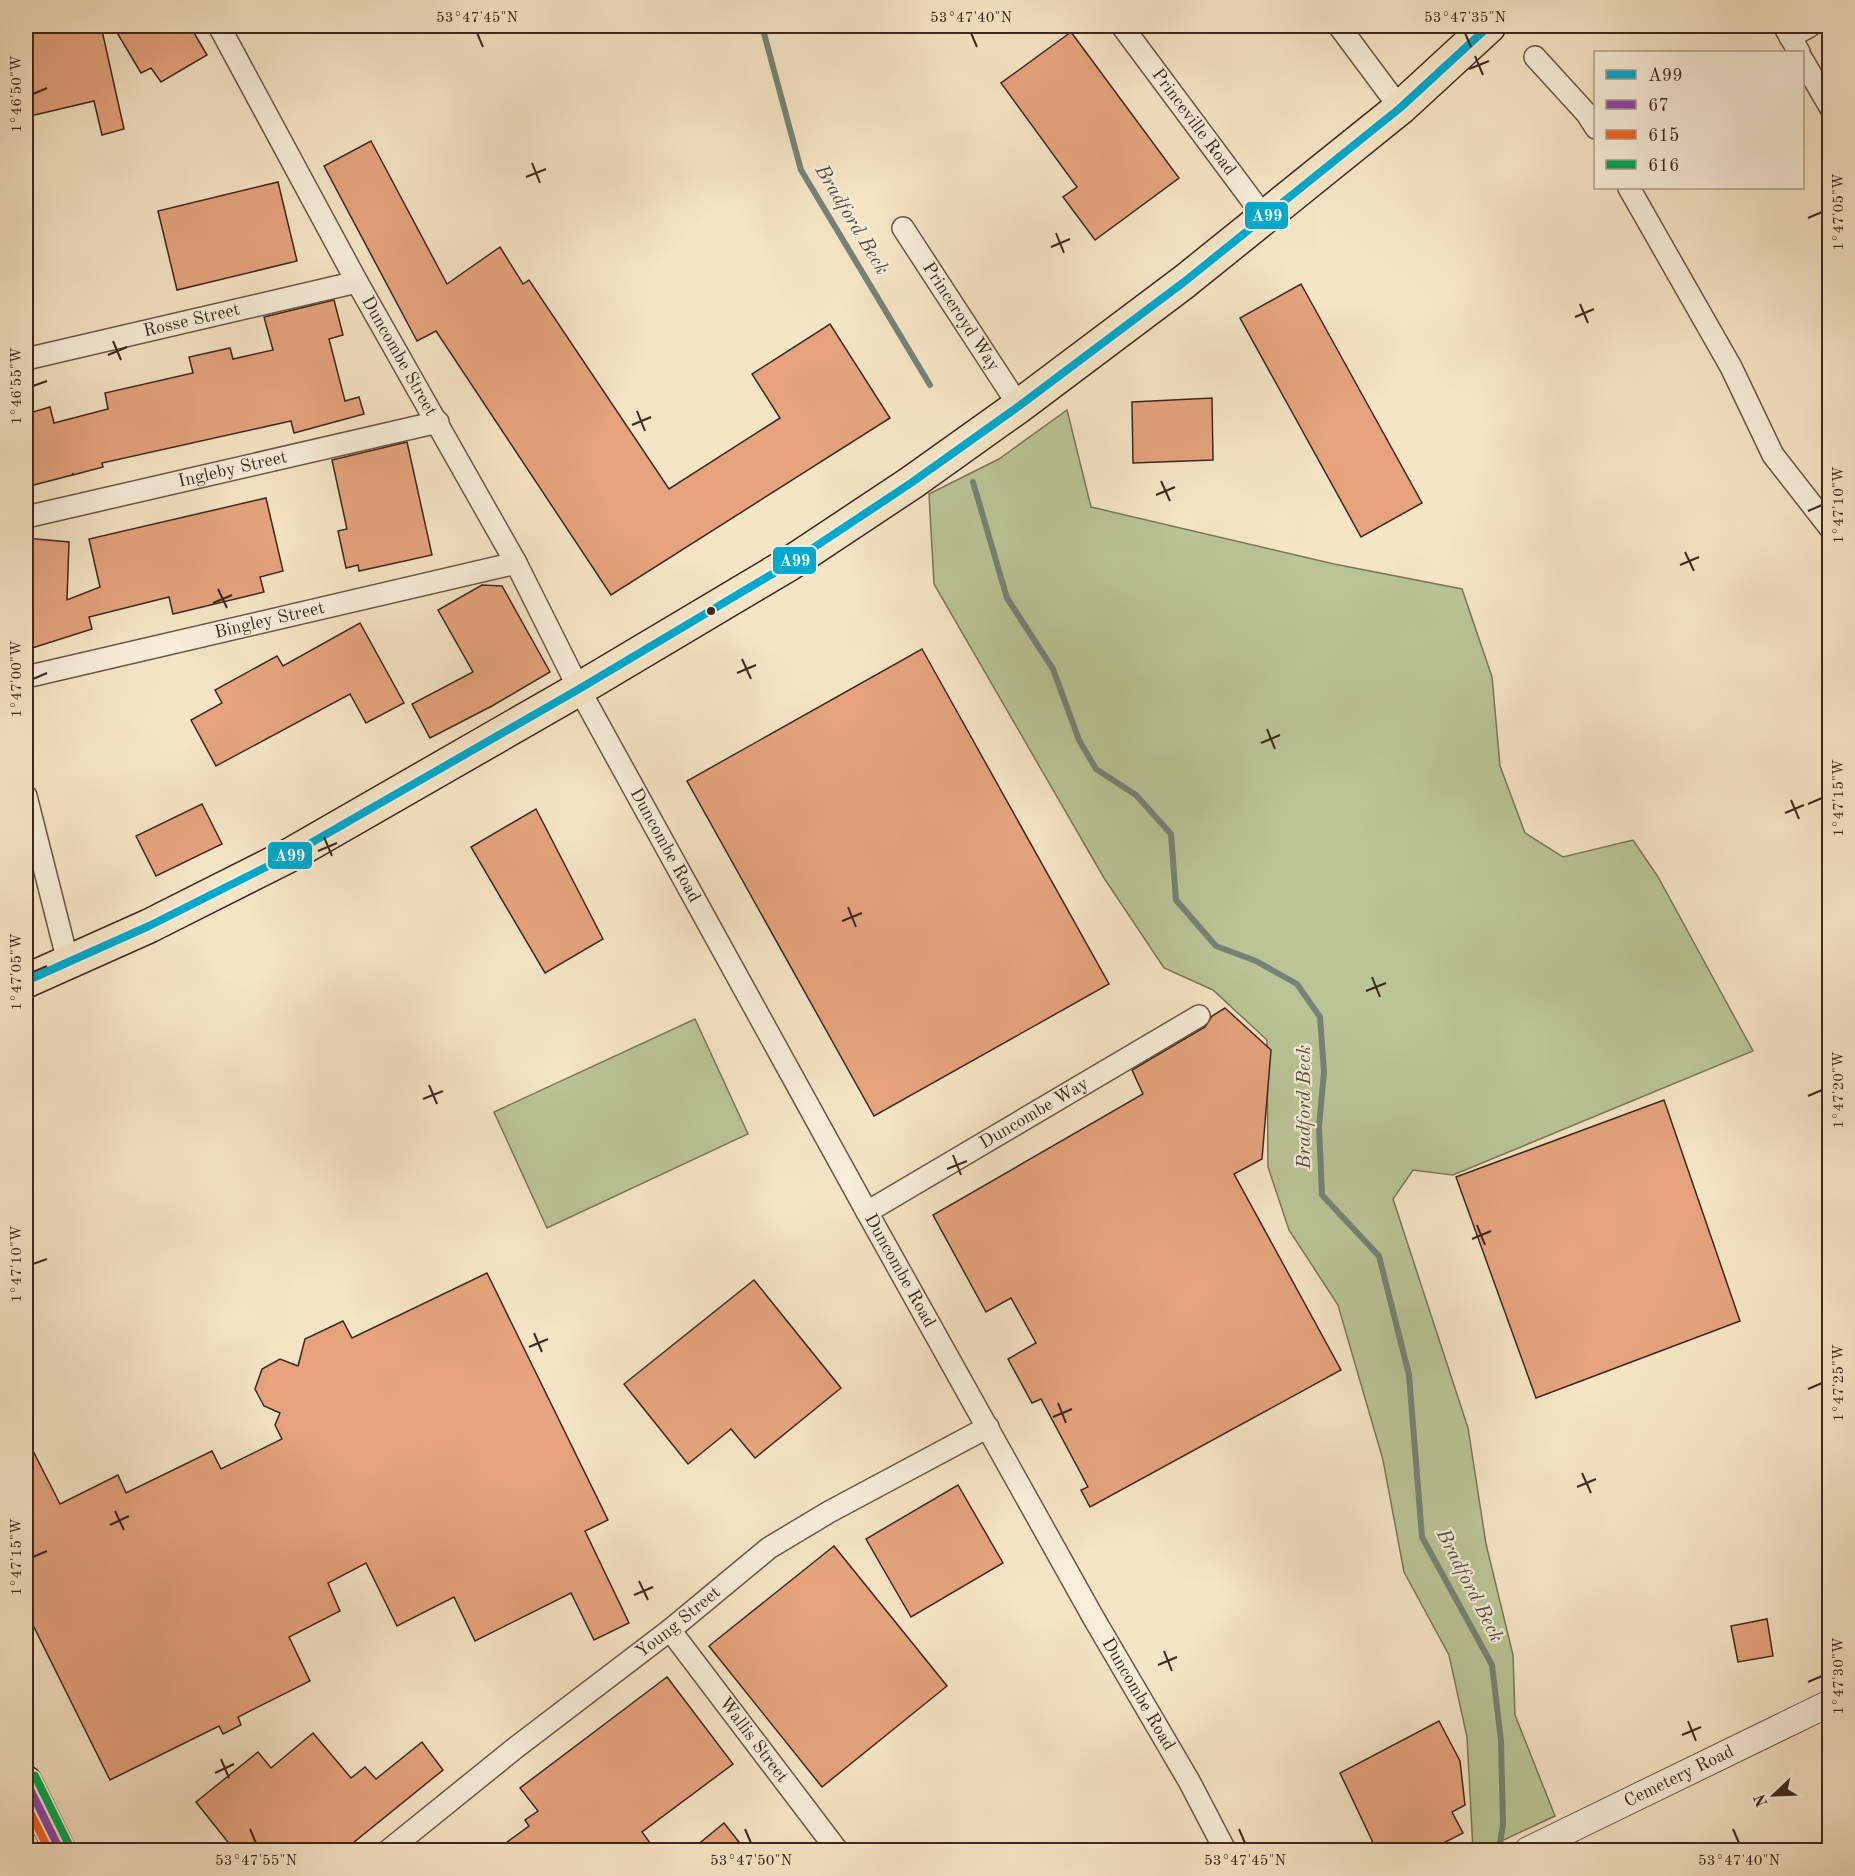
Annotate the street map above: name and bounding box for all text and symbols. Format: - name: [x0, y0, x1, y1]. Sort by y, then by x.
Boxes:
- text: 53°47'45"N: [436, 11, 518, 26]
- text: 53°47'40"N: [930, 11, 1012, 26]
- text: 53°47'35"N: [1424, 11, 1506, 26]
- legend: [1594, 51, 1804, 189]
- text: 1°46'50"W: [10, 55, 25, 133]
- street label: Princeville Road: [1148, 66, 1239, 179]
- text: A99: [1648, 67, 1683, 85]
- text: 67: [1648, 97, 1669, 115]
- text: 615: [1648, 127, 1679, 145]
- text: 616: [1648, 157, 1679, 175]
- water label: Bradford Beck: [810, 161, 892, 279]
- text: 1°47'05"W: [1832, 173, 1847, 251]
- line badge: A99: [1244, 201, 1289, 230]
- text: A99: [1252, 209, 1282, 225]
- street label: Princeroyd Way: [919, 259, 1003, 375]
- street label: Duncombe Street: [358, 293, 440, 419]
- street label: Rosse Street: [142, 301, 242, 340]
- text: 1°46'55"W: [10, 347, 25, 425]
- street label: Ingleby Street: [176, 448, 289, 491]
- text: 1°47'10"W: [1832, 466, 1847, 544]
- line badge: A99: [772, 546, 817, 575]
- text: A99: [780, 554, 810, 570]
- street label: Bingley Street: [213, 599, 326, 642]
- unlabelled marker: [705, 605, 717, 617]
- text: 1°47'00"W: [10, 640, 25, 718]
- text: 1°47'15"W: [1832, 759, 1847, 837]
- street label: Duncombe Road: [627, 785, 704, 905]
- line badge: A99: [267, 841, 313, 870]
- text: A99: [275, 849, 305, 865]
- text: 1°47'05"W: [10, 933, 25, 1011]
- water label: Bradford Beck: [1295, 1045, 1315, 1170]
- text: 1°47'20"W: [1832, 1051, 1847, 1129]
- street label: Duncombe Way: [977, 1074, 1092, 1152]
- street label: Duncombe Road: [861, 1211, 939, 1331]
- text: 1°47'10"W: [10, 1225, 25, 1303]
- text: 1°47'25"W: [1832, 1344, 1847, 1422]
- text: 1°47'15"W: [10, 1518, 25, 1596]
- water label: Bradford Beck: [1431, 1525, 1506, 1646]
- street label: Young Street: [633, 1583, 724, 1662]
- street label: Duncombe Road: [1098, 1635, 1178, 1754]
- text: 1°47'30"W: [1832, 1637, 1847, 1715]
- street label: Wallis Street: [715, 1694, 791, 1786]
- street label: Cemetery Road: [1621, 1742, 1737, 1811]
- north arrow: [1744, 1765, 1804, 1825]
- text: N: [1752, 1791, 1772, 1809]
- text: 53°47'55"N: [215, 1854, 297, 1869]
- text: 53°47'50"N: [710, 1854, 792, 1869]
- text: 53°47'45"N: [1204, 1854, 1286, 1869]
- text: 53°47'40"N: [1698, 1854, 1780, 1869]

